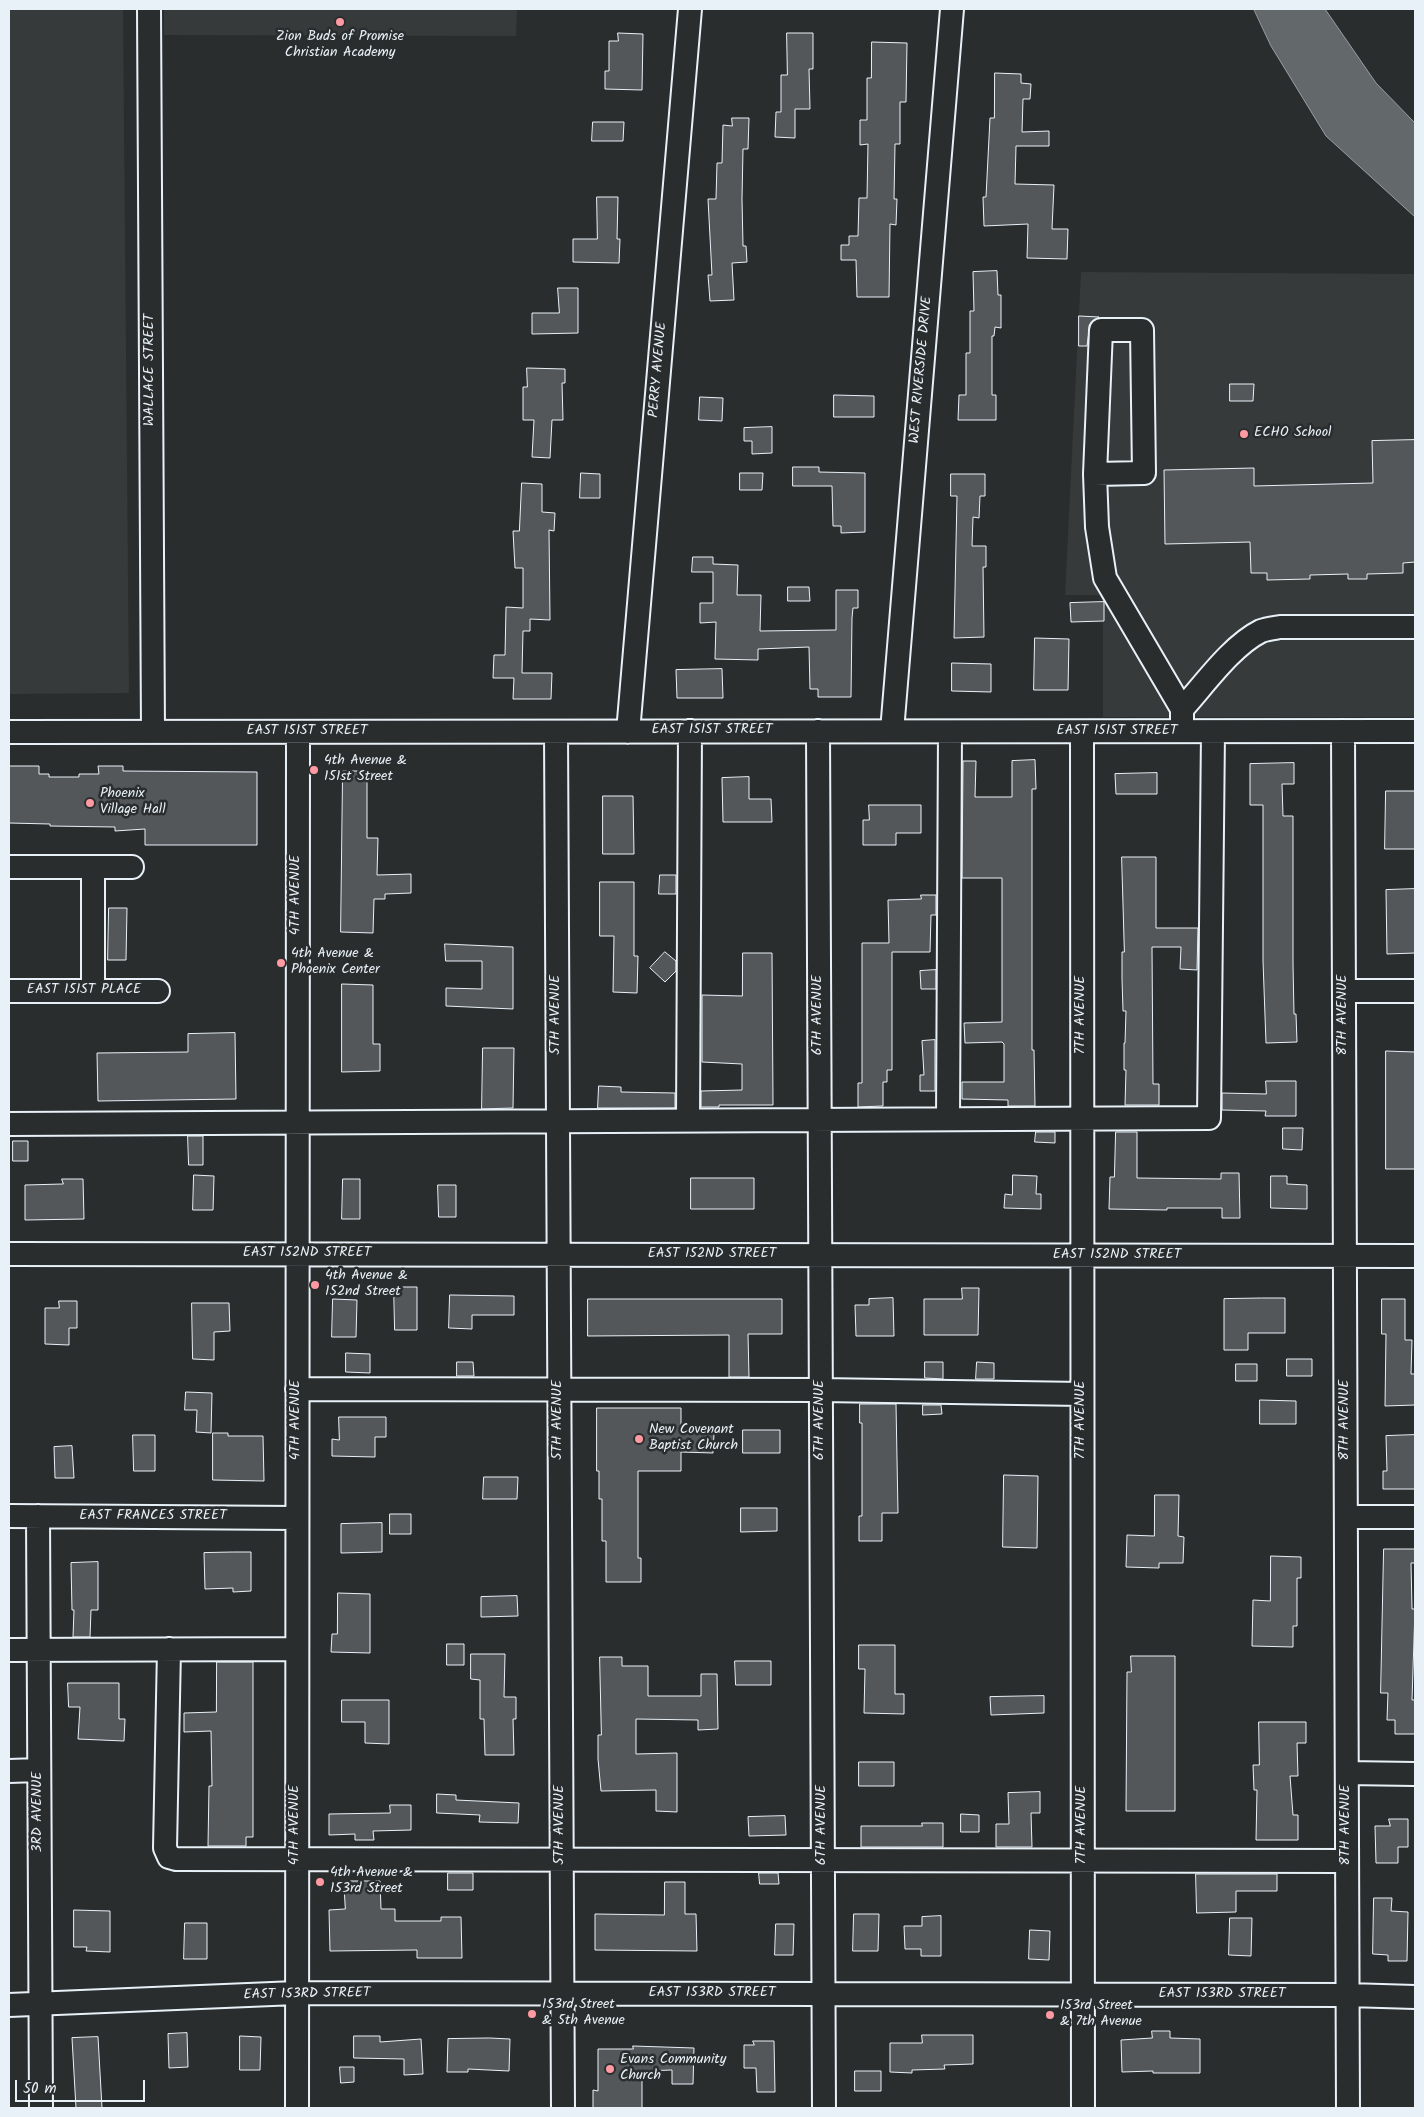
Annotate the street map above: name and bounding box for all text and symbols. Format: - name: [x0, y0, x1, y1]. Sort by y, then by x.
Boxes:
- marker: Zion Buds of Promise Christian Academy: [334, 16, 346, 28]
- place label: Zion Buds of Promise Christian Academy: [276, 30, 404, 62]
- street label: WEST RIVERSIDE DRIVE: [907, 296, 937, 444]
- street label: WALLACE STREET: [143, 314, 159, 426]
- street label: PERRY AVENUE: [646, 321, 672, 419]
- place label: ECHO School: [1254, 426, 1331, 442]
- marker: ECHO School: [1238, 428, 1250, 440]
- street label: EAST 151ST STREET: [651, 723, 773, 739]
- street label: EAST 151ST STREET: [246, 724, 368, 740]
- street label: EAST 151ST STREET: [1056, 724, 1178, 740]
- place label: 4th Avenue & 151st Street: [324, 754, 407, 786]
- marker: 4th Avenue & 151st Street: [308, 764, 320, 776]
- place label: Phoenix Village Hall: [100, 787, 166, 820]
- marker: Phoenix Village Hall: [84, 797, 96, 809]
- street label: 4TH AVENUE: [289, 855, 305, 935]
- place label: 4th Avenue & Phoenix Center: [291, 947, 380, 980]
- marker: 4th Avenue & Phoenix Center: [275, 957, 287, 969]
- street label: 8TH AVENUE: [1336, 974, 1352, 1056]
- street label: 5TH AVENUE: [549, 975, 565, 1055]
- street label: 6TH AVENUE: [811, 975, 827, 1055]
- street label: 7TH AVENUE: [1074, 975, 1090, 1055]
- street label: EAST 151ST PLACE: [27, 983, 141, 999]
- street label: EAST 152ND STREET: [243, 1246, 371, 1262]
- street label: EAST 152ND STREET: [648, 1247, 776, 1263]
- street label: EAST 152ND STREET: [1053, 1248, 1181, 1264]
- place label: 4th Avenue & 152nd Street: [325, 1269, 408, 1302]
- marker: 4th Avenue & 152nd Street: [309, 1279, 321, 1291]
- street label: 8TH AVENUE: [1338, 1379, 1354, 1461]
- street label: 4TH AVENUE: [289, 1380, 305, 1460]
- street label: 5TH AVENUE: [551, 1380, 567, 1460]
- street label: 6TH AVENUE: [813, 1380, 829, 1460]
- street label: 7TH AVENUE: [1074, 1380, 1090, 1460]
- place label: New Covenant Baptist Church: [649, 1423, 738, 1455]
- marker: New Covenant Baptist Church: [633, 1433, 645, 1445]
- street label: EAST FRANCES STREET: [79, 1509, 227, 1525]
- street label: 3RD AVENUE: [31, 1771, 47, 1853]
- street label: 8TH AVENUE: [1339, 1784, 1355, 1866]
- street label: 4TH AVENUE: [288, 1785, 304, 1865]
- street label: 5TH AVENUE: [553, 1785, 569, 1865]
- street label: 6TH AVENUE: [815, 1785, 831, 1865]
- street label: 7TH AVENUE: [1075, 1785, 1091, 1865]
- place label: 4th Avenue & 153rd Street: [330, 1866, 413, 1898]
- marker: 4th Avenue & 153rd Street: [314, 1876, 326, 1888]
- street label: EAST 153RD STREET: [243, 1985, 371, 2005]
- street label: EAST 153RD STREET: [649, 1986, 775, 2002]
- street label: EAST 153RD STREET: [1159, 1987, 1285, 2003]
- place label: 153rd Street & 5th Avenue: [542, 1998, 625, 2030]
- place label: 153rd Street & 7th Avenue: [1060, 1999, 1142, 2031]
- marker: 153rd Street & 5th Avenue: [526, 2008, 538, 2020]
- marker: 153rd Street & 7th Avenue: [1044, 2009, 1056, 2021]
- place label: Evans Community Church: [620, 2053, 726, 2086]
- marker: Evans Community Church: [604, 2063, 616, 2075]
- scale bar: [18, 2070, 148, 2102]
- text: 50 m: [23, 2077, 57, 2101]

